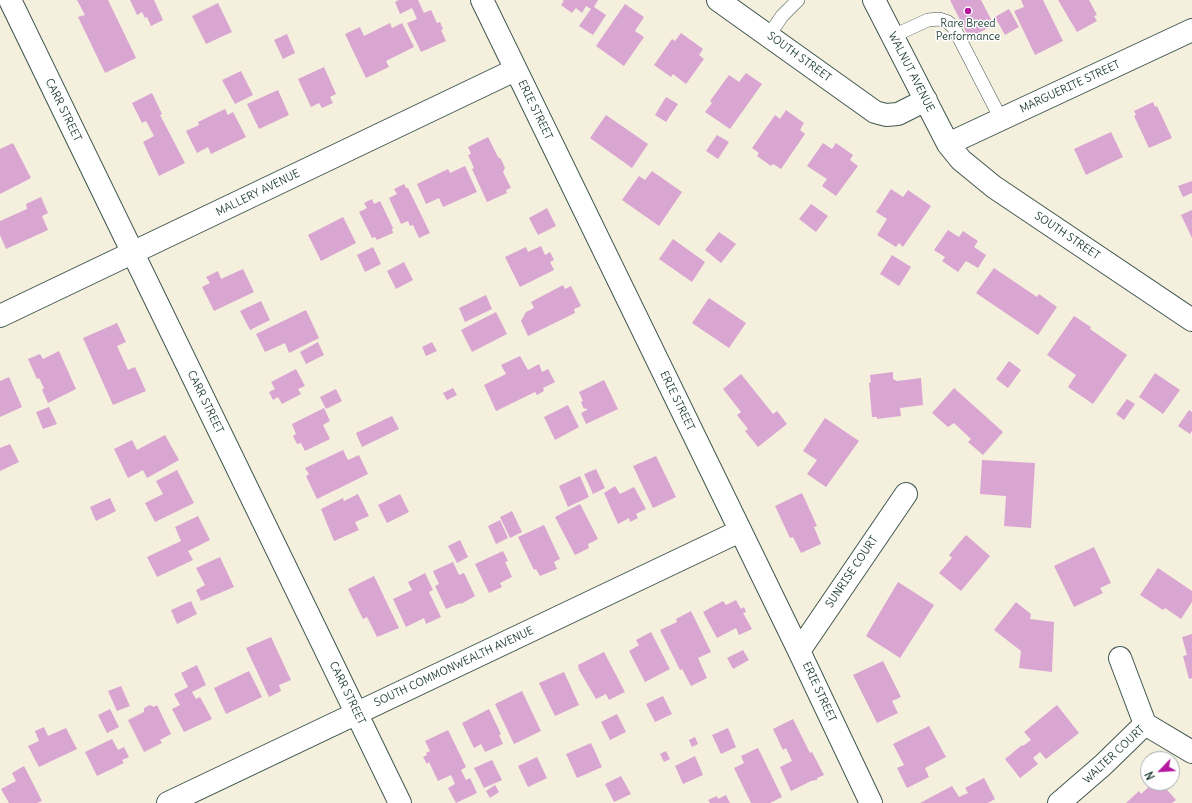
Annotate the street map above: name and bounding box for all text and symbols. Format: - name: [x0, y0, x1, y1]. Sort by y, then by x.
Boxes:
- marker: Rare Breed Performance: [963, 6, 973, 16]
- place label: Rare Breed Performance: [936, 17, 1000, 43]
- street label: SOUTH STREET: [764, 29, 834, 85]
- street label: WALNUT AVENUE: [885, 30, 937, 114]
- street label: MARGUERITE STREET: [1018, 58, 1122, 116]
- street label: CARR STREET: [42, 76, 84, 144]
- street label: ERIE STREET: [515, 78, 555, 142]
- street label: MALLERY AVENUE: [214, 167, 302, 219]
- street label: SOUTH STREET: [1032, 209, 1102, 263]
- street label: CARR STREET: [184, 368, 226, 436]
- street label: ERIE STREET: [657, 369, 697, 433]
- street label: SUNRISE COURT: [823, 534, 881, 610]
- street label: SOUTH COMMONWEALTH AVENUE: [372, 624, 536, 710]
- street label: CARR STREET: [326, 659, 368, 727]
- street label: ERIE STREET: [799, 660, 839, 724]
- street label: WALTER COURT: [1081, 723, 1147, 787]
- north arrow: [1140, 751, 1180, 791]
- text: N: [1142, 769, 1158, 782]

